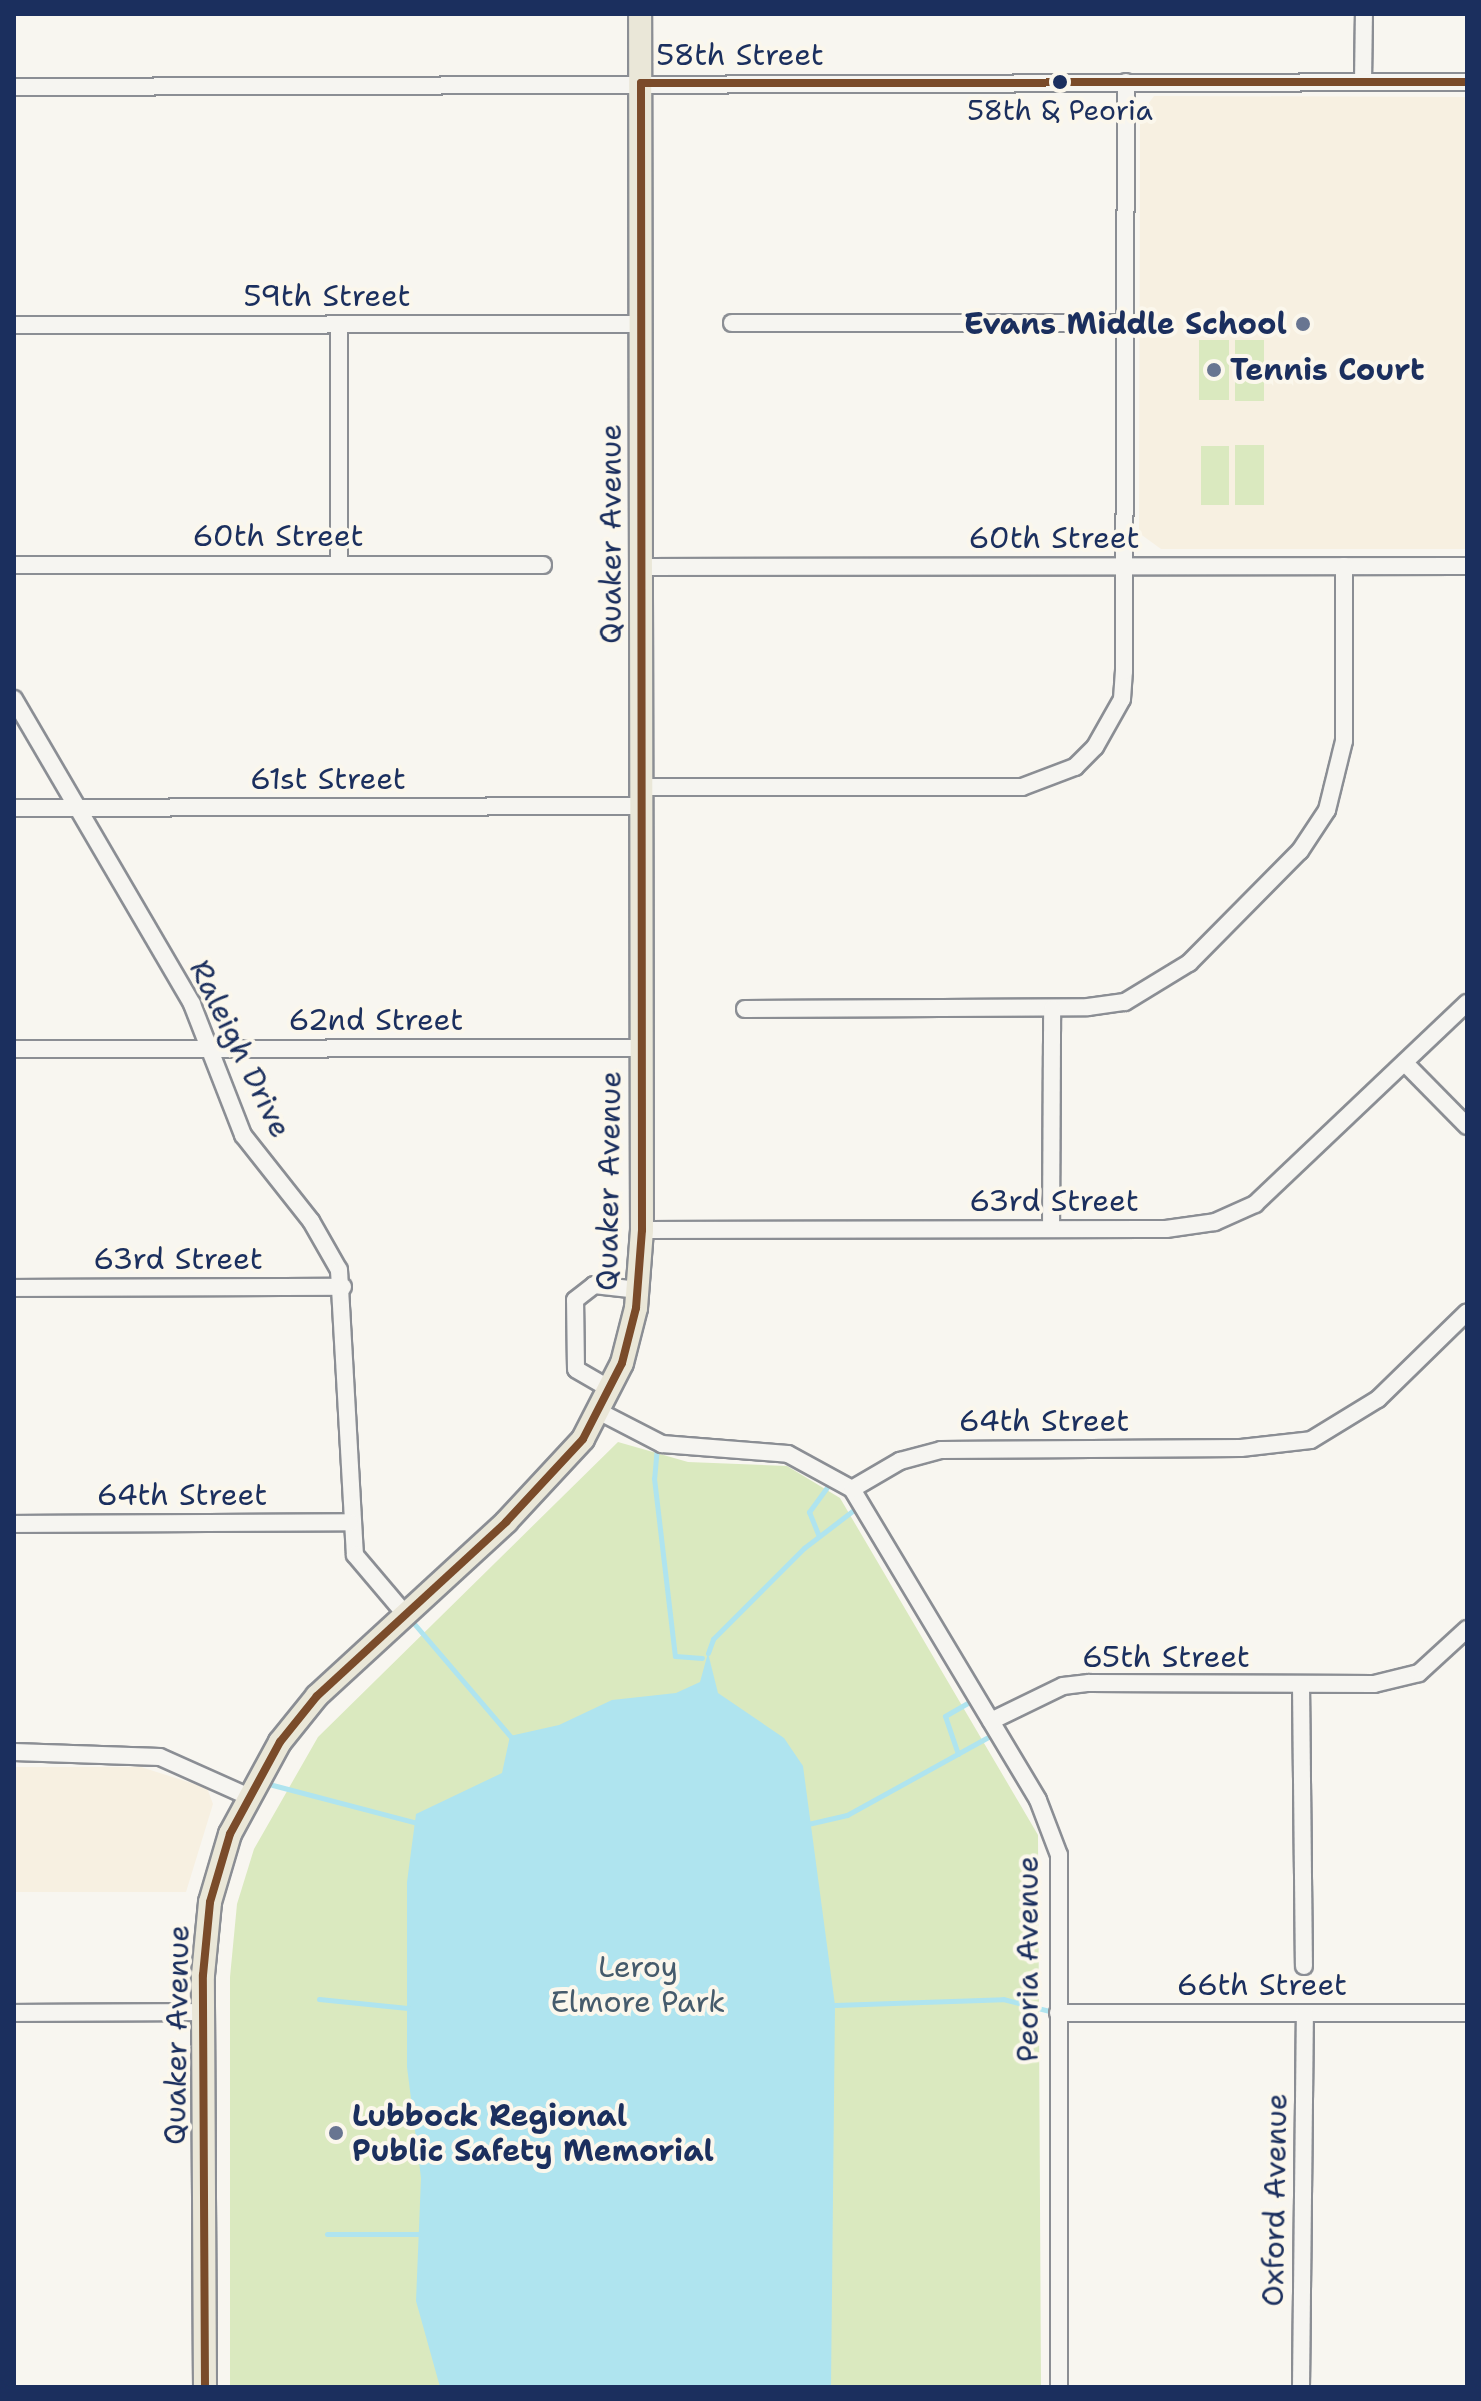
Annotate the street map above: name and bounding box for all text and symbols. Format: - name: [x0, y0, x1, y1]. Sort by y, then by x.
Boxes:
- street label: 58th Street: [656, 37, 824, 73]
- marker: 58th & Peoria: [1052, 74, 1068, 90]
- place label: 58th & Peoria: [967, 93, 1153, 127]
- street label: 59th Street: [243, 278, 411, 314]
- place label: Evans Middle School: [964, 306, 1287, 342]
- marker: Evans Middle School: [1294, 315, 1312, 333]
- place label: Tennis Court: [1230, 352, 1425, 388]
- marker: Tennis Court: [1205, 361, 1223, 379]
- street label: Quaker Avenue: [593, 424, 629, 644]
- street label: 60th Street: [192, 518, 364, 554]
- street label: 60th Street: [968, 520, 1140, 556]
- street label: 61st Street: [250, 761, 406, 797]
- street label: Raleigh Drive: [182, 954, 298, 1144]
- street label: 62nd Street: [289, 1002, 463, 1038]
- street label: Quaker Avenue: [589, 1071, 629, 1291]
- street label: 63rd Street: [969, 1183, 1139, 1219]
- street label: 63rd Street: [93, 1241, 263, 1277]
- street label: 64th Street: [959, 1403, 1129, 1439]
- street label: 64th Street: [97, 1477, 267, 1513]
- street label: 65th Street: [1082, 1639, 1250, 1675]
- street label: Peoria Avenue: [1010, 1856, 1046, 2062]
- street label: Quaker Avenue: [157, 1925, 197, 2145]
- park label: Leroy Elmore Park: [551, 1949, 725, 2020]
- street label: 66th Street: [1177, 1967, 1347, 2003]
- street label: Oxford Avenue: [1255, 2093, 1295, 2307]
- place label: Lubbock Regional Public Safety Memorial: [352, 2098, 714, 2168]
- marker: Lubbock Regional Public Safety Memorial: [327, 2124, 345, 2142]

